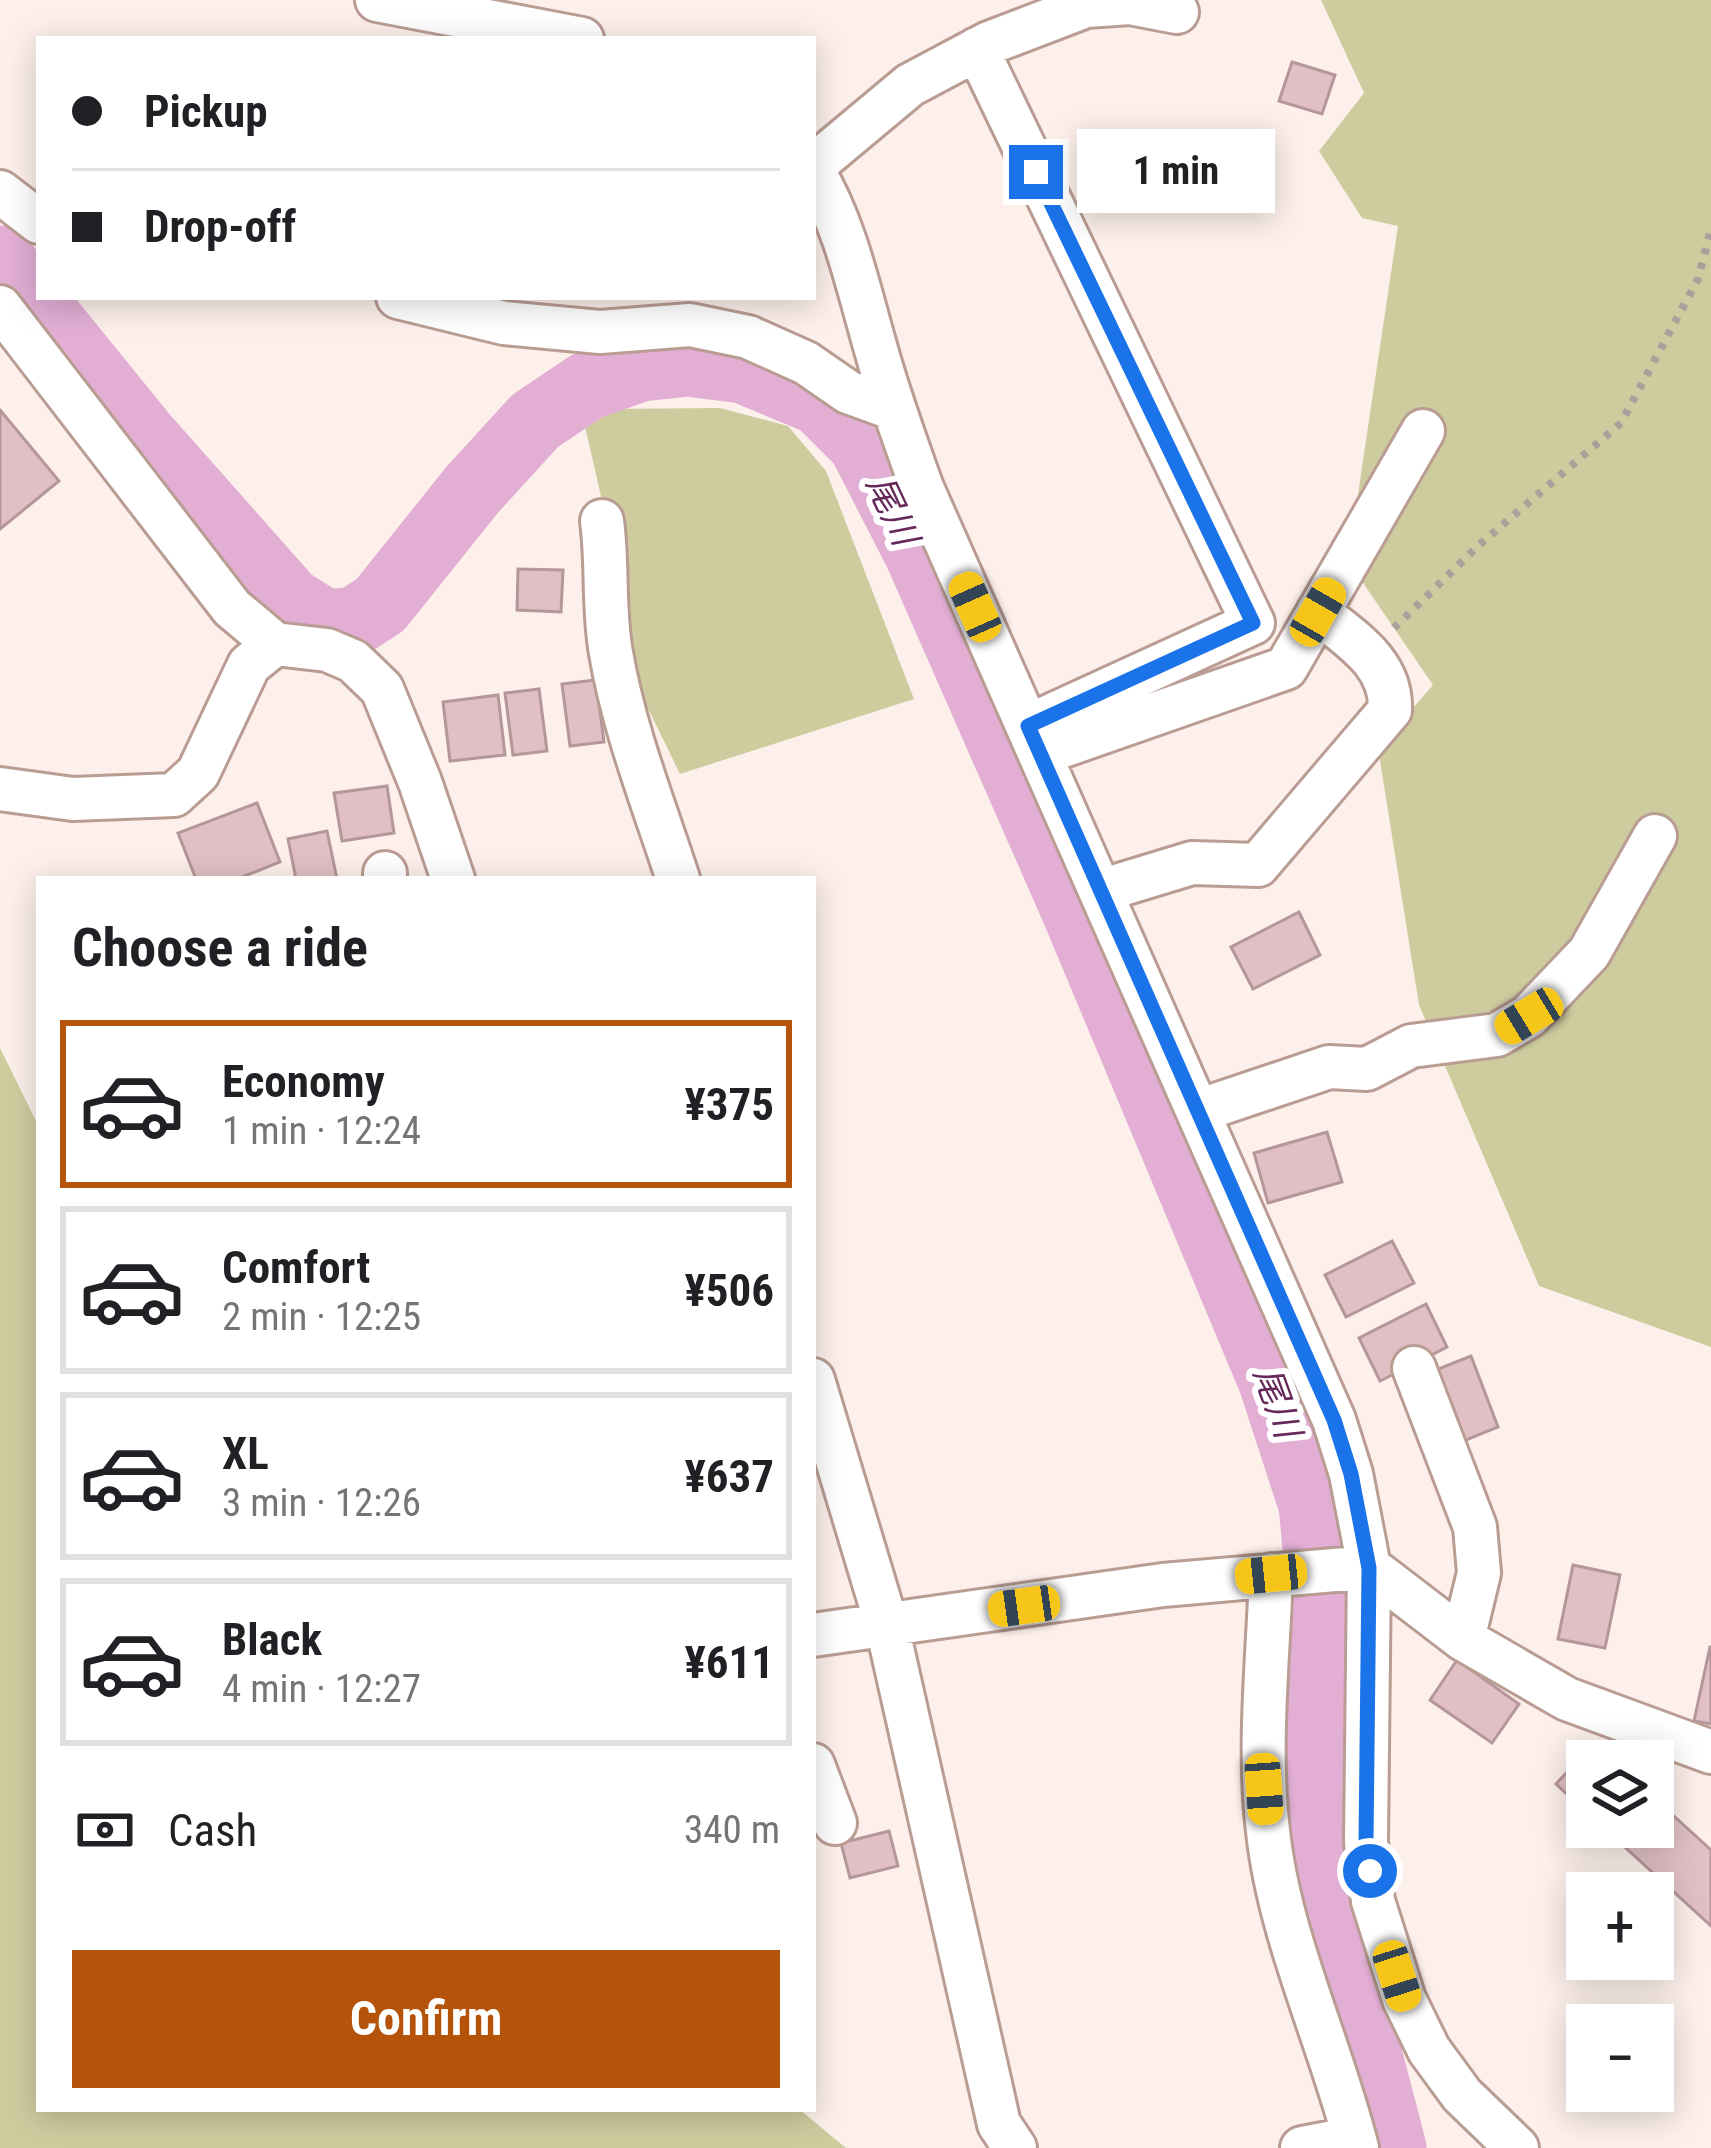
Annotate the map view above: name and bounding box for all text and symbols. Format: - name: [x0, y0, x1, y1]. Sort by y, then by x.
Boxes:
- text: Pickup: [144, 85, 268, 138]
- callout: 1 min: [1078, 130, 1276, 214]
- route end: [1009, 145, 1063, 199]
- text: 1 min: [1133, 148, 1219, 194]
- text: Drop-off: [144, 200, 296, 253]
- water label: 尾川: [858, 469, 928, 556]
- car: [944, 567, 1006, 647]
- car: [1284, 572, 1352, 652]
- text: Choose a ride: [72, 916, 368, 979]
- car: [1489, 982, 1569, 1050]
- icon: car: [78, 1050, 186, 1158]
- text: Economy: [222, 1055, 385, 1108]
- text: ¥375: [684, 1078, 774, 1131]
- text: 1 min · 12:24: [222, 1108, 421, 1154]
- icon: car: [78, 1236, 186, 1344]
- text: Comfort: [222, 1241, 370, 1294]
- text: ¥506: [684, 1264, 774, 1317]
- text: 2 min · 12:25: [222, 1294, 421, 1340]
- water label: 尾川: [1245, 1361, 1310, 1447]
- icon: car: [78, 1422, 186, 1530]
- text: XL: [222, 1427, 269, 1480]
- text: ¥637: [684, 1450, 774, 1503]
- text: 3 min · 12:26: [222, 1480, 421, 1526]
- car: [1233, 1552, 1309, 1596]
- car: [986, 1583, 1062, 1629]
- icon: car: [78, 1608, 186, 1716]
- text: Black: [222, 1613, 322, 1666]
- text: ¥611: [684, 1636, 774, 1689]
- text: 4 min · 12:27: [222, 1666, 421, 1712]
- map controls: [1566, 1740, 1674, 2112]
- button: layers: [1566, 1740, 1674, 1848]
- car: [1244, 1752, 1284, 1826]
- icon: cash: [72, 1797, 138, 1863]
- text: Cash: [168, 1804, 257, 1857]
- text: 340 m: [684, 1807, 780, 1853]
- route start: [1343, 1844, 1397, 1898]
- button: +: [1566, 1872, 1674, 1980]
- car: [1369, 1936, 1425, 2016]
- button: Confirm: [72, 1950, 780, 2088]
- button: −: [1566, 2004, 1674, 2112]

